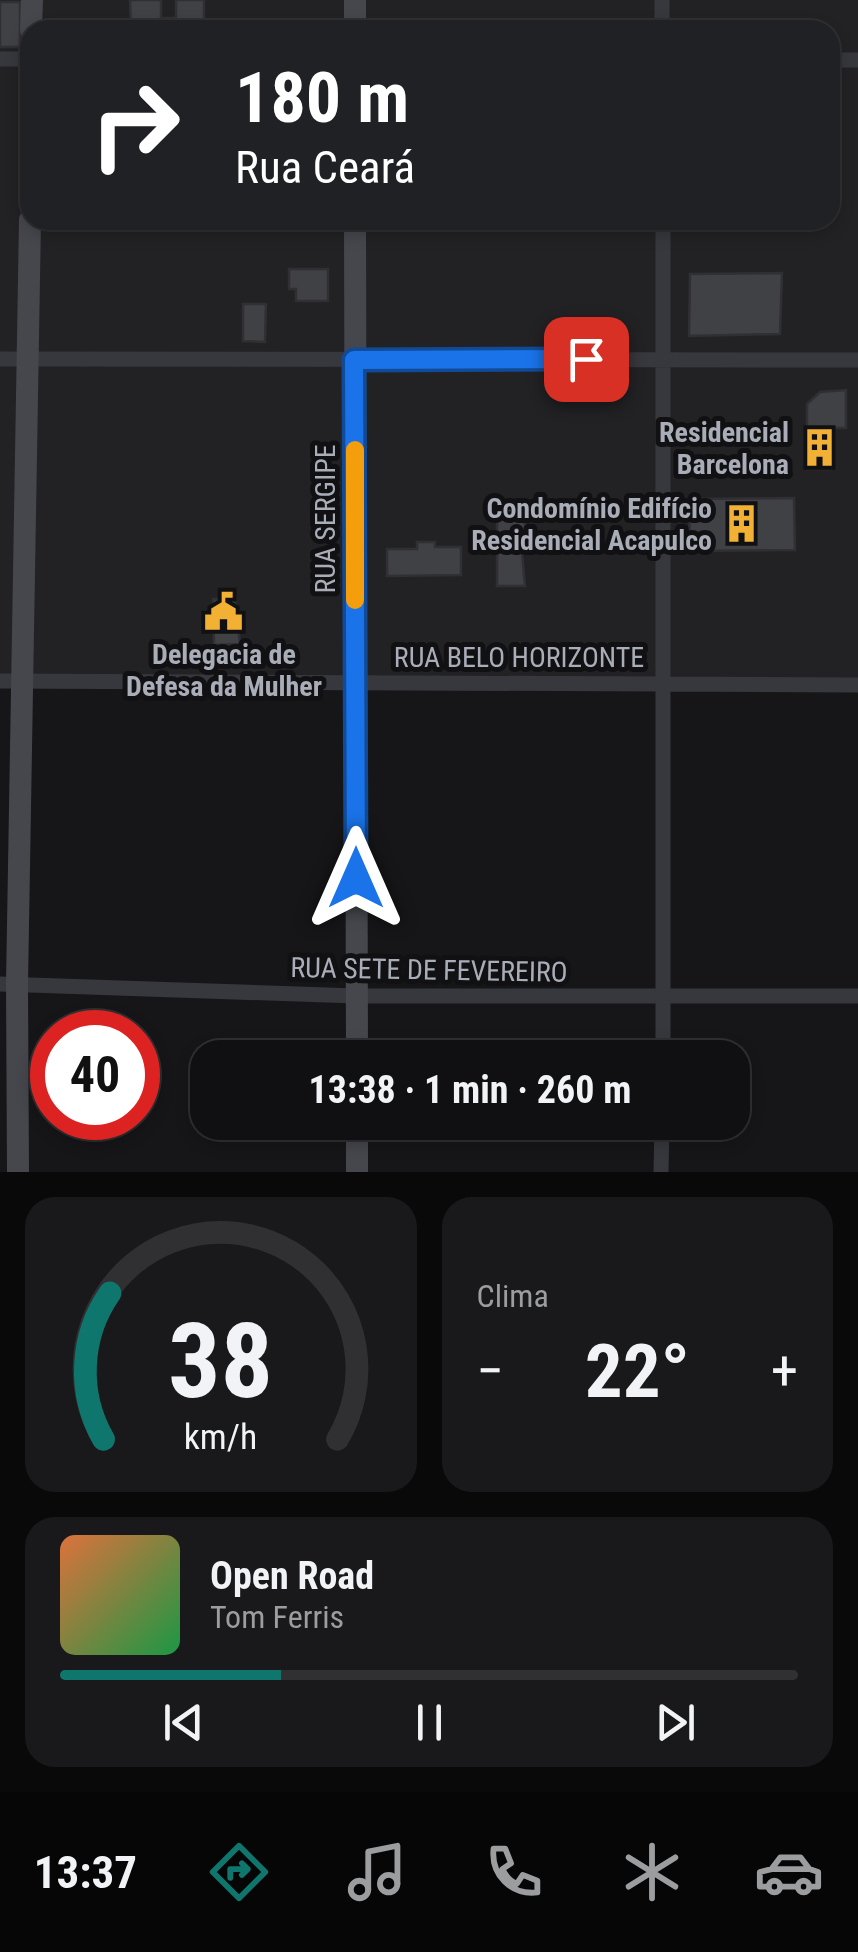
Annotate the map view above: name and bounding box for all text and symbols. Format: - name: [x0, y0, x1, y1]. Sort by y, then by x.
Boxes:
- text: 180 m: [235, 57, 409, 139]
- icon: right: [70, 60, 200, 190]
- text: Rua Ceará: [235, 141, 415, 194]
- pin: [544, 317, 629, 402]
- icon: arrive: [559, 332, 614, 387]
- place label: Residencial Barcelona: [659, 416, 789, 481]
- building icon: Residencial Barcelona: [798, 427, 840, 469]
- street label: RUA SERGIPE: [309, 444, 342, 594]
- place label: Condomínio Edifício Residencial Acapulco: [471, 492, 712, 557]
- building icon: Condomínio Edifício Residencial Acapulco: [721, 503, 763, 545]
- public building icon: Delegacia de Defesa da Mulher: [203, 590, 245, 632]
- place label: Delegacia de Defesa da Mulher: [126, 638, 322, 703]
- street label: RUA BELO HORIZONTE: [394, 641, 644, 674]
- position arrow: [304, 826, 408, 930]
- street label: RUA SETE DE FEVEREIRO: [290, 951, 568, 989]
- speed limit sign: 40: [30, 1010, 160, 1140]
- text: 13:38 · 1 min · 260 m: [309, 1068, 631, 1112]
- text: Clima: [477, 1277, 549, 1315]
- text: 38: [168, 1301, 273, 1422]
- text: 22°: [585, 1327, 690, 1415]
- text: −: [477, 1339, 504, 1403]
- text: +: [771, 1339, 798, 1403]
- text: km/h: [184, 1416, 258, 1458]
- text: Open Road: [210, 1554, 374, 1598]
- text: Tom Ferris: [210, 1598, 344, 1636]
- icon: previous: [156, 1695, 211, 1750]
- icon: pause: [402, 1695, 457, 1750]
- icon: next: [648, 1695, 703, 1750]
- icon: directions: [204, 1837, 274, 1907]
- icon: music: [342, 1837, 412, 1907]
- icon: phone: [479, 1837, 549, 1907]
- icon: climate: [617, 1837, 687, 1907]
- icon: car: [754, 1837, 824, 1907]
- text: 13:37: [34, 1846, 137, 1899]

